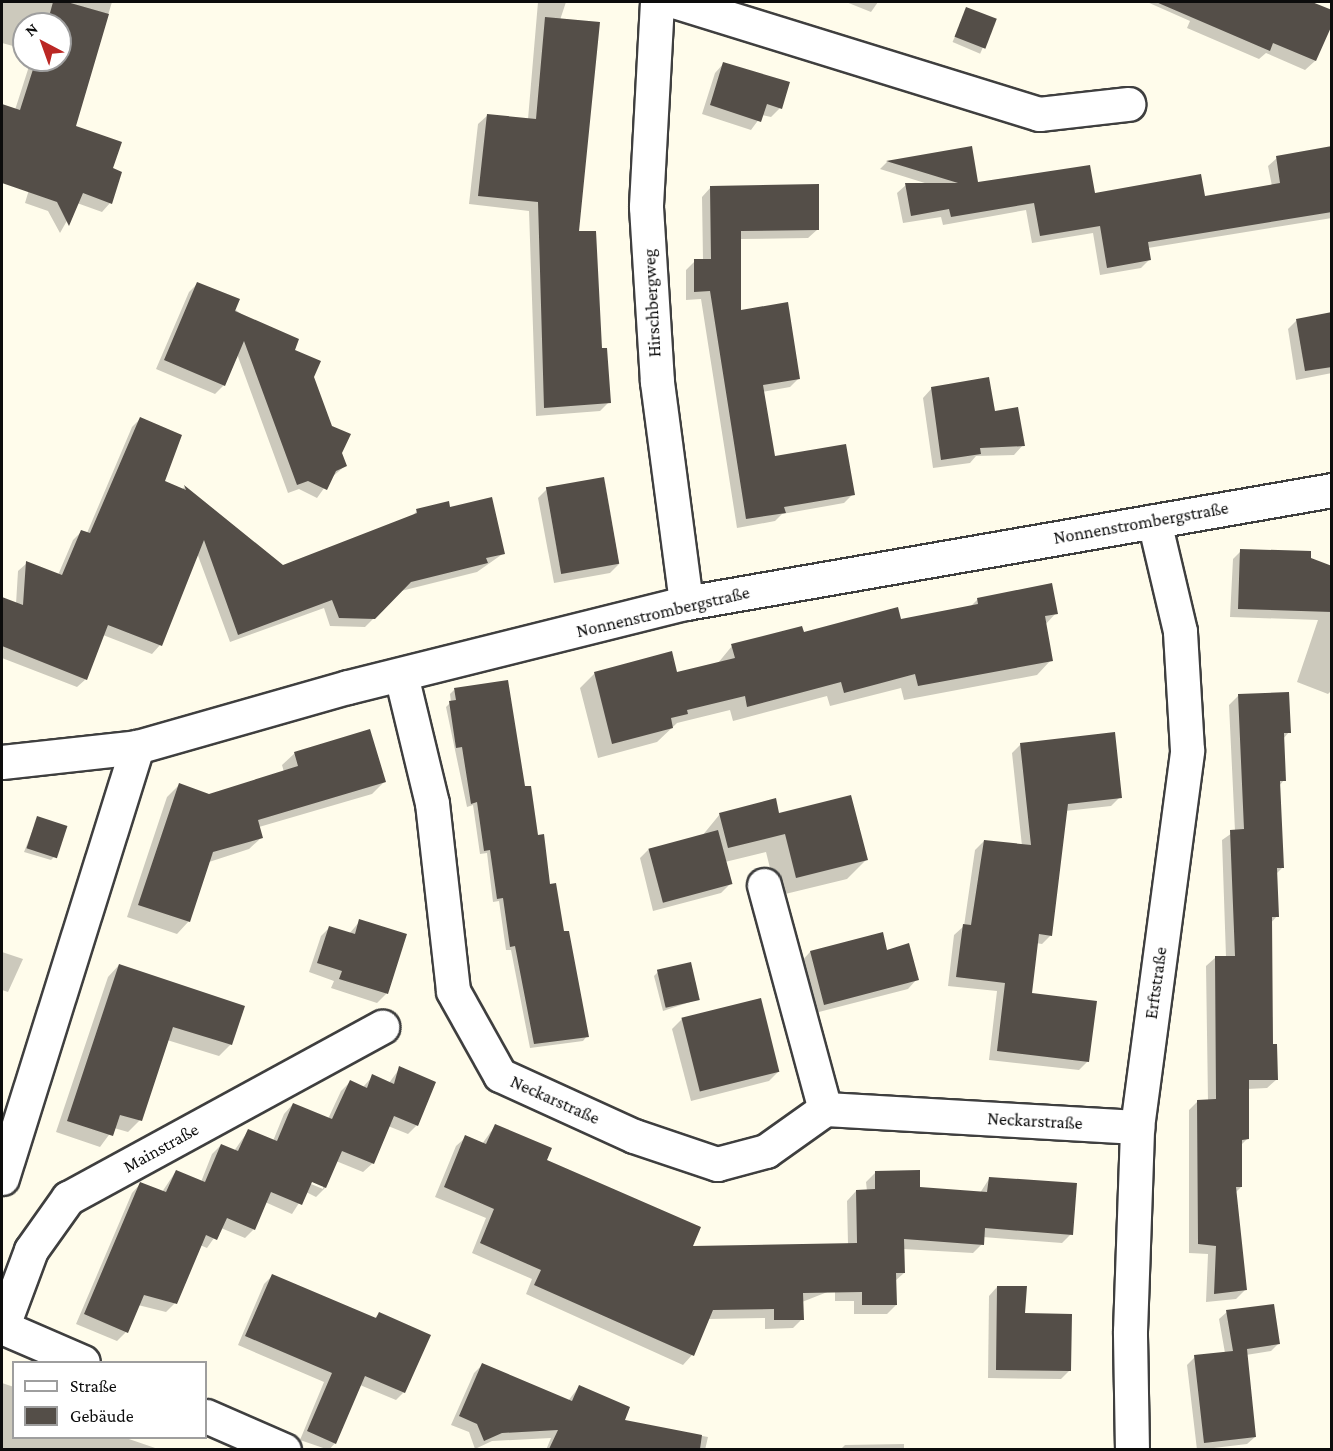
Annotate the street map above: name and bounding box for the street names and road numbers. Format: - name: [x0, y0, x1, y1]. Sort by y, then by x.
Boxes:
- street label: Hirschbergweg: [638, 248, 666, 358]
- street label: Nonnenstrombergstraße: [1052, 497, 1230, 549]
- street label: Nonnenstrombergstraße: [574, 582, 752, 642]
- street label: Erftstraße: [1140, 946, 1172, 1020]
- street label: Neckarstraße: [507, 1071, 603, 1129]
- street label: Neckarstraße: [987, 1108, 1083, 1134]
- street label: Mainstraße: [119, 1118, 203, 1178]

